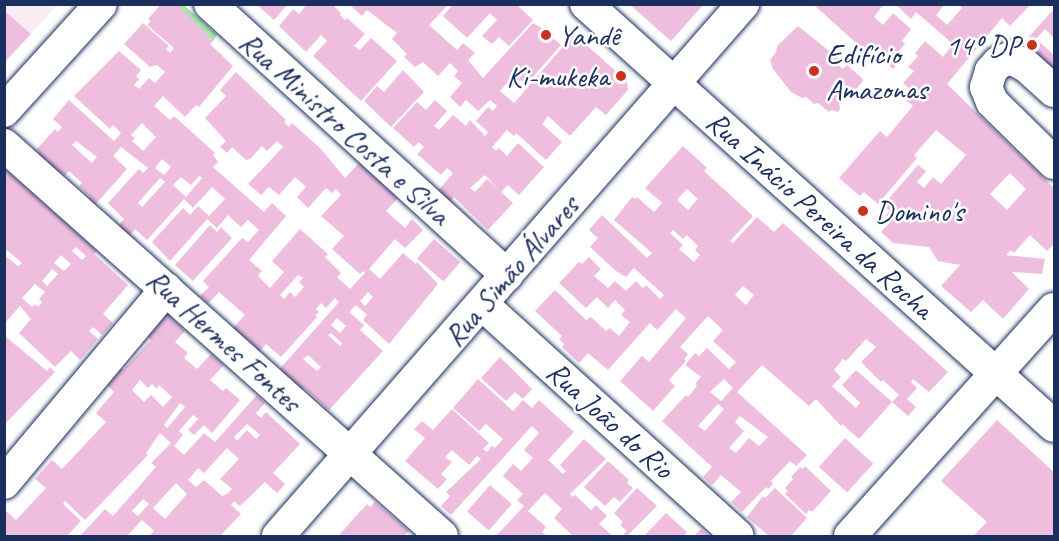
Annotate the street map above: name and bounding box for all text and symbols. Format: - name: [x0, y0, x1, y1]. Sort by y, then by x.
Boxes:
- place label: Yandê: [558, 17, 619, 53]
- street label: Rua Ministro Costa e Silva: [233, 24, 457, 232]
- place label: 14º DP: [946, 27, 1020, 63]
- marker: Yandê: [539, 28, 553, 42]
- place label: Edifício Amazonas: [826, 36, 927, 106]
- marker: 14º DP: [1025, 38, 1039, 52]
- place label: Ki-mukeka: [507, 58, 609, 94]
- marker: Edifício Amazonas: [807, 64, 821, 78]
- marker: Ki-mukeka: [614, 69, 628, 83]
- street label: Rua Inácio Pereira da Rocha: [699, 104, 941, 326]
- street label: Rua Simão Álvares: [436, 188, 586, 354]
- place label: Domino's: [875, 193, 963, 229]
- marker: Domino's: [856, 204, 870, 218]
- street label: Rua Hermes Fontes: [139, 261, 309, 419]
- street label: Rua João do Rio: [539, 354, 681, 486]

